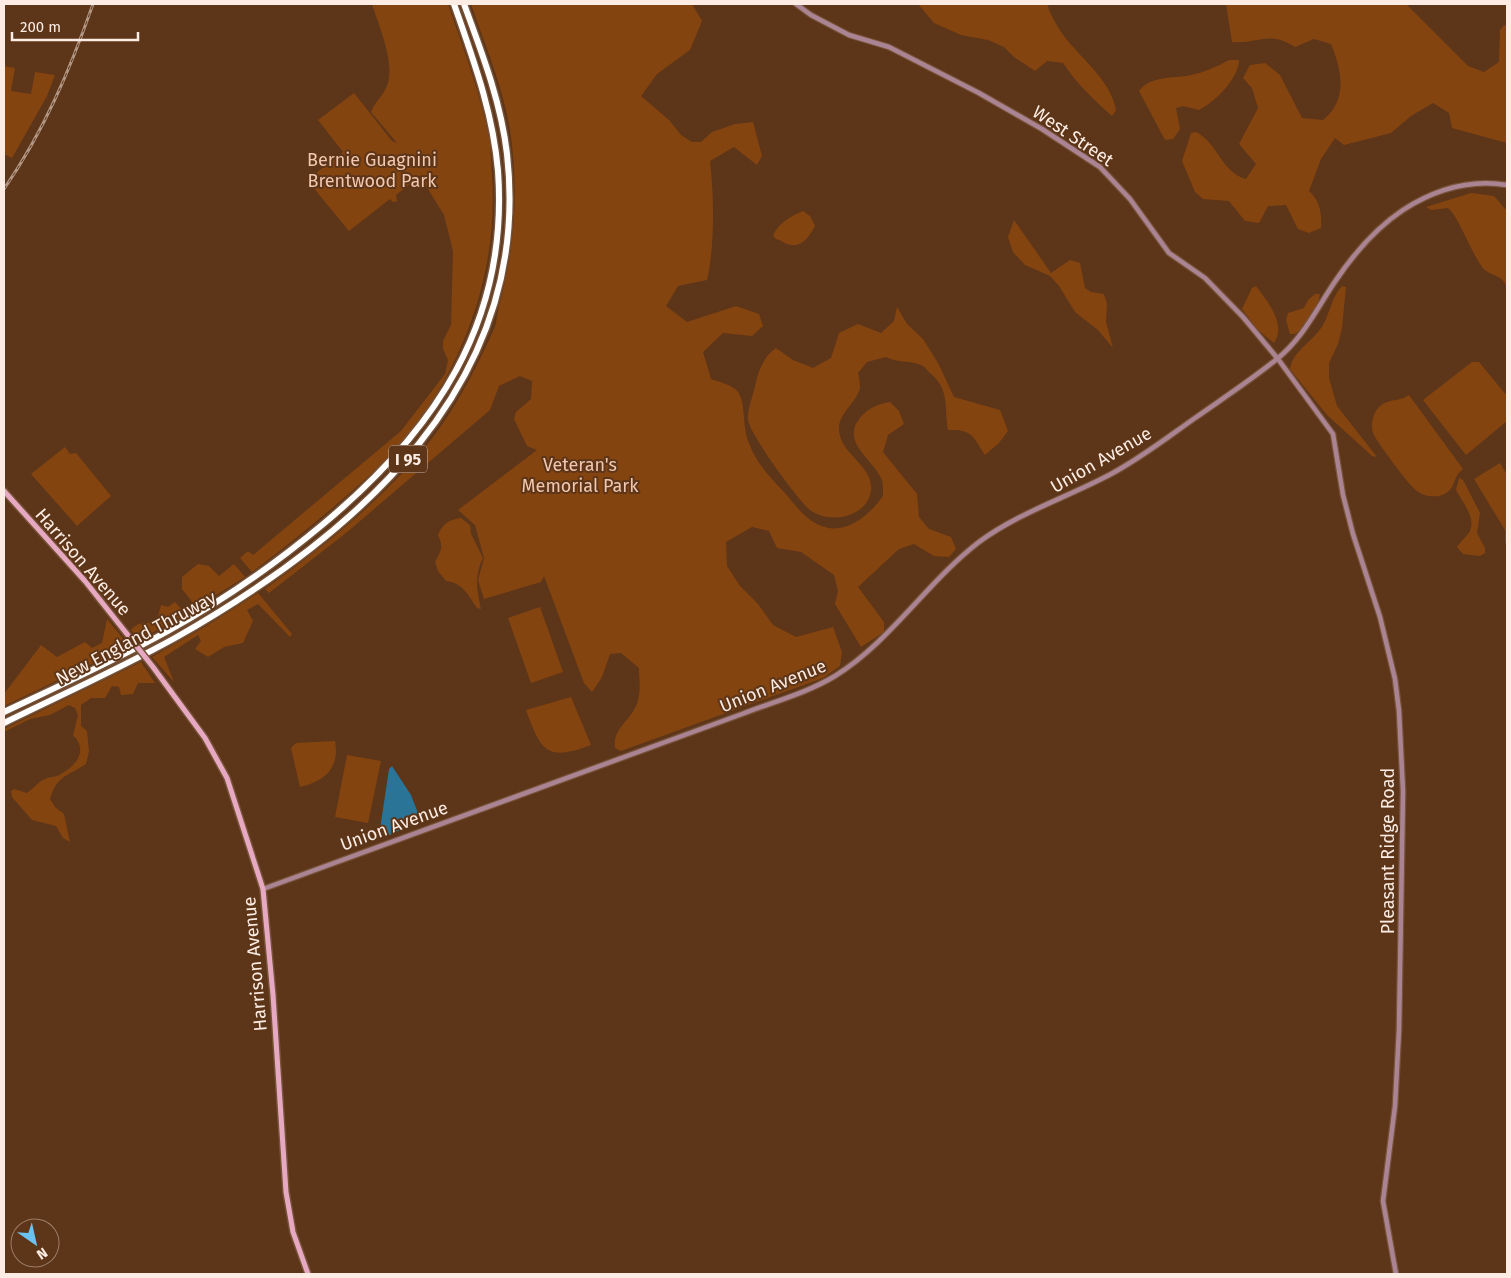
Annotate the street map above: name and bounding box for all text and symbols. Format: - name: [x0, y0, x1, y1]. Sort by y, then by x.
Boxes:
- scale bar: [12, 10, 139, 42]
- text: 200 m: [20, 18, 61, 36]
- street label: West Street: [1028, 101, 1118, 171]
- park label: Bernie Guagnini Brentwood Park: [307, 149, 437, 192]
- street label: Union Avenue: [1047, 422, 1155, 498]
- road number: I 95: [389, 446, 427, 472]
- park label: Veteran's Memorial Park: [522, 454, 639, 497]
- street label: Harrison Avenue: [30, 504, 136, 620]
- street label: New England Thruway: [52, 586, 220, 690]
- street label: Union Avenue: [716, 655, 830, 717]
- street label: Pleasant Ridge Road: [1377, 768, 1399, 934]
- street label: Union Avenue: [337, 796, 451, 856]
- street label: Harrison Avenue: [238, 896, 272, 1032]
- north arrow: [10, 1218, 60, 1268]
- text: N: [33, 1244, 51, 1263]

